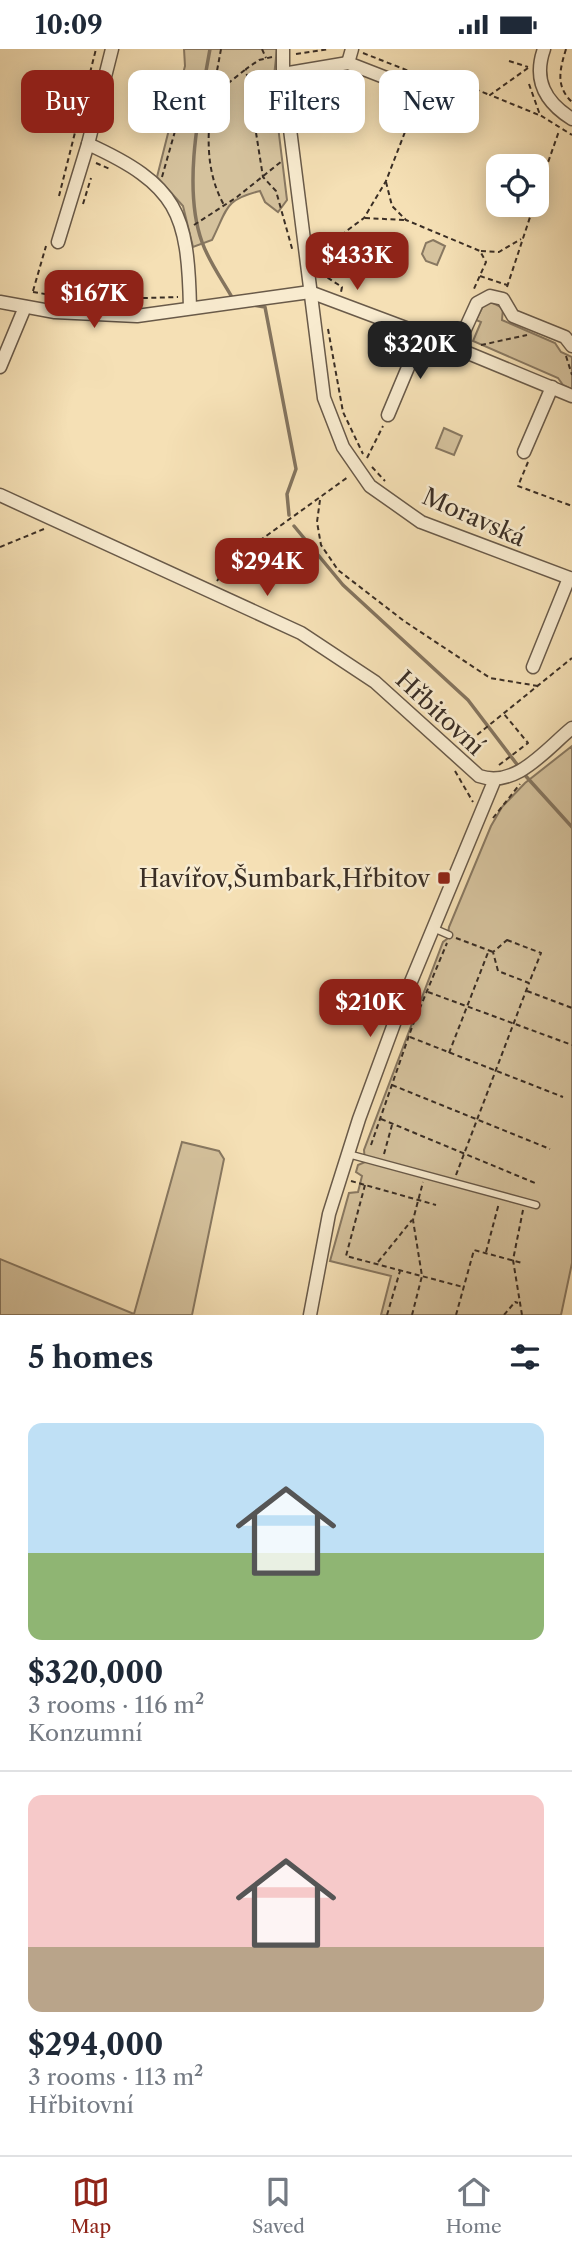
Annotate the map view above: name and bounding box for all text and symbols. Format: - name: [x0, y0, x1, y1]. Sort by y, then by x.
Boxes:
- text: 10:09: [35, 9, 103, 41]
- chip: Buy: [21, 70, 114, 133]
- chip: Rent: [128, 70, 230, 133]
- chip: Filters: [244, 70, 365, 133]
- chip: New: [379, 70, 479, 133]
- map controls: [486, 154, 549, 217]
- button: locate: [486, 154, 549, 217]
- pin: $433K: [308, 233, 406, 292]
- text: $433K: [322, 241, 392, 269]
- pin: $167K: [45, 271, 143, 330]
- text: $167K: [60, 279, 128, 307]
- pin: $320K: [371, 321, 469, 381]
- text: $320K: [384, 330, 456, 358]
- street label: Moravská: [418, 482, 530, 553]
- pin: $294K: [218, 539, 316, 598]
- text: $294K: [231, 547, 303, 575]
- street label: Hřbitovní: [390, 665, 490, 761]
- place label: Havířov,Šumbark,Hřbitov: [139, 863, 431, 893]
- marker: Havířov,Šumbark,Hřbitov: [436, 870, 452, 886]
- pin: $210K: [321, 979, 419, 1039]
- text: $210K: [335, 988, 405, 1016]
- icon: filters: [506, 1338, 544, 1376]
- text: 5 homes: [28, 1339, 153, 1376]
- icon: home: [223, 1468, 349, 1594]
- text: $320,000: [28, 1654, 163, 1691]
- text: 3 rooms · 116 m²: [28, 1691, 204, 1719]
- text: Konzumní: [28, 1719, 142, 1747]
- icon: home: [223, 1840, 349, 1966]
- text: $294,000: [28, 2026, 163, 2063]
- text: 3 rooms · 113 m²: [28, 2063, 204, 2091]
- text: Hřbitovní: [28, 2091, 134, 2119]
- tab: Map: [70, 2173, 111, 2238]
- tab: Saved: [252, 2173, 305, 2238]
- tab: Home: [446, 2173, 502, 2238]

